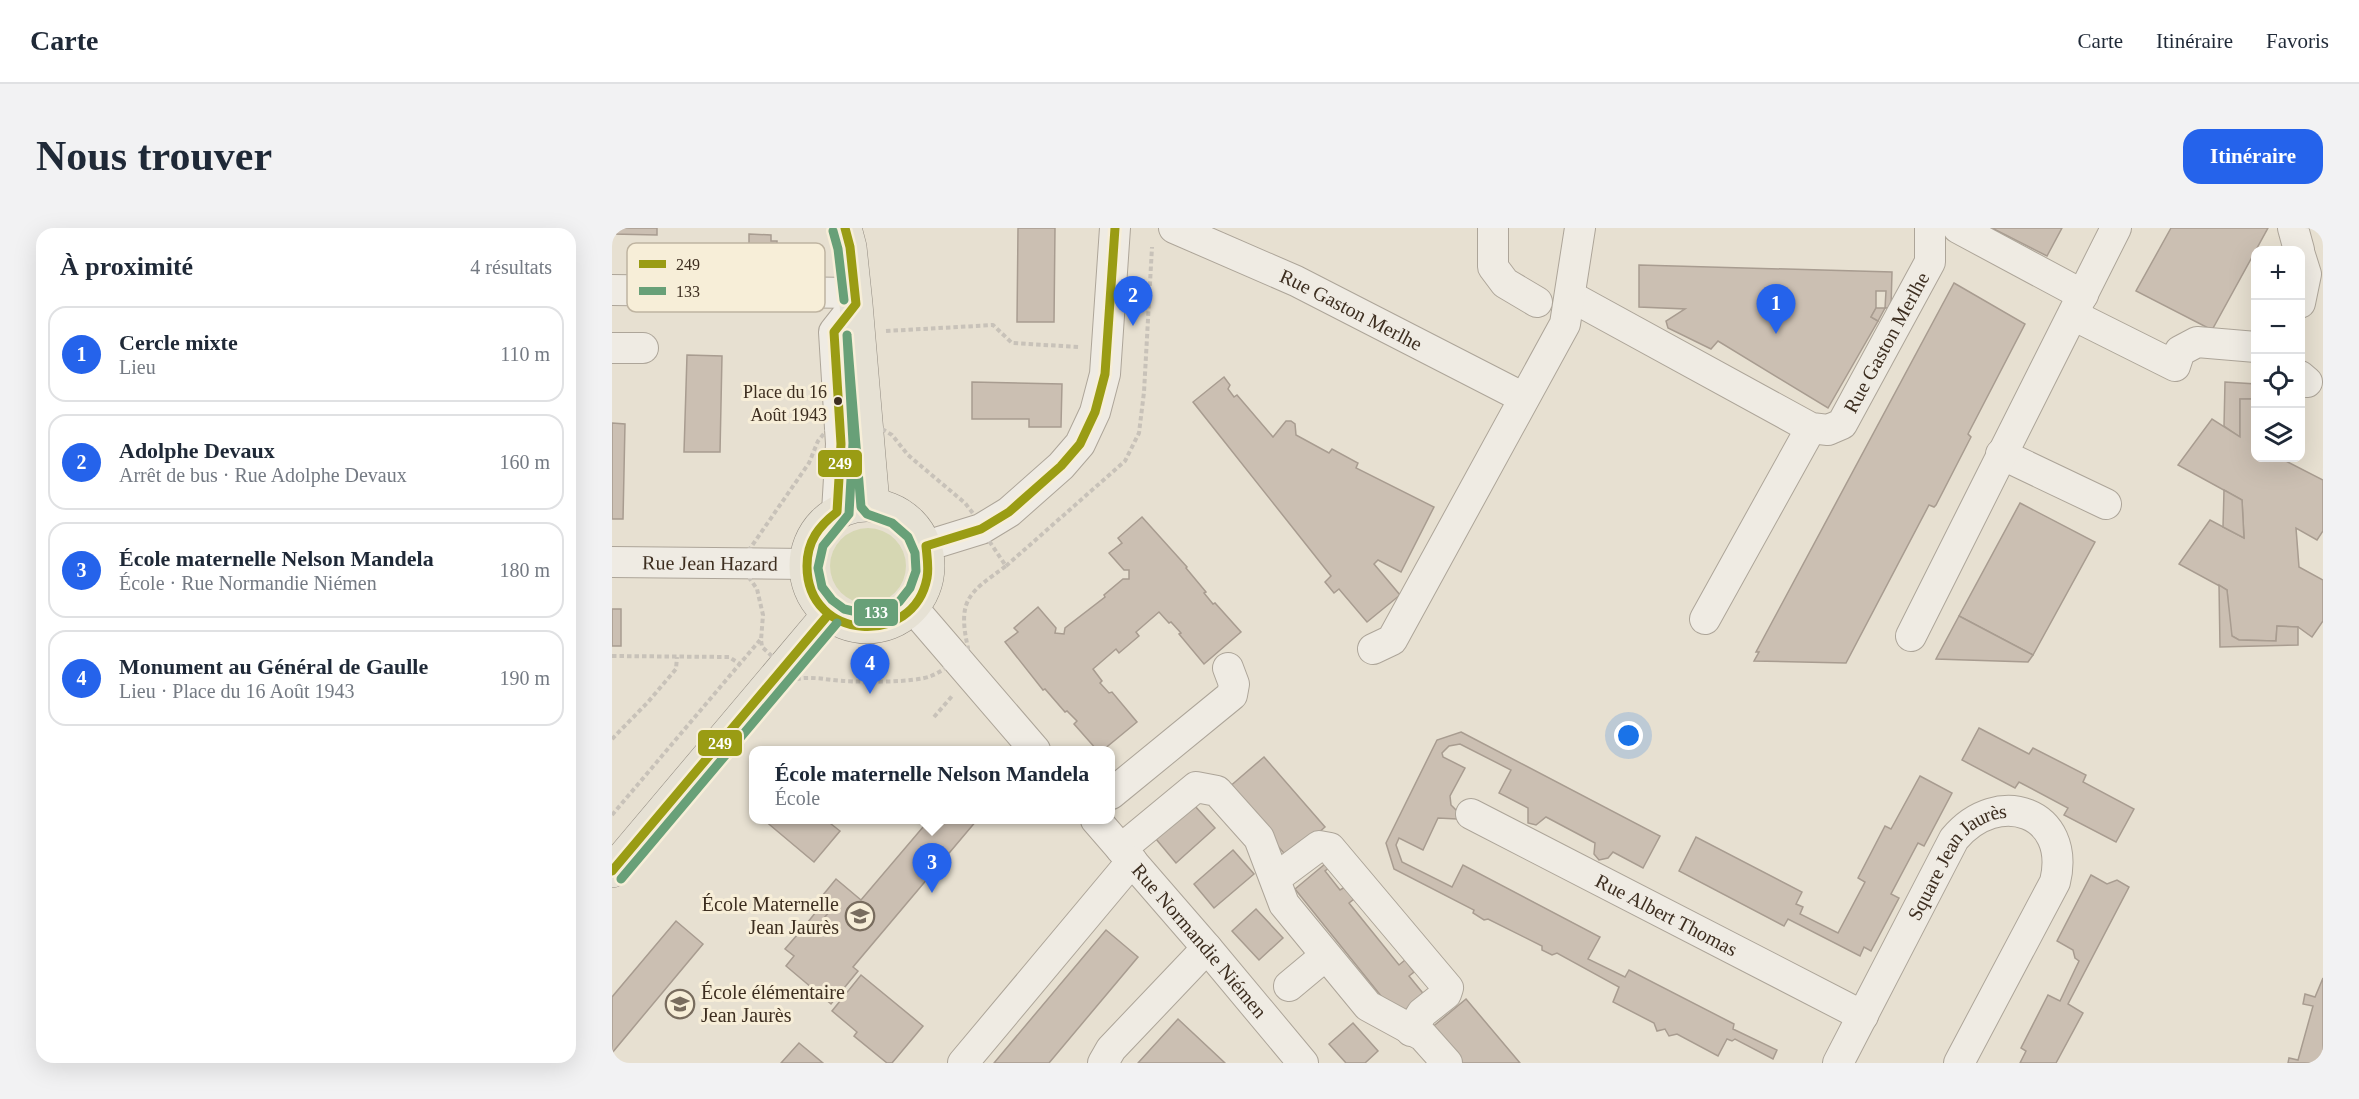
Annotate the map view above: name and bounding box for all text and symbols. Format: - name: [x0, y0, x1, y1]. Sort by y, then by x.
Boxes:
- text: Carte: [30, 25, 98, 56]
- text: Carte: [2078, 29, 2123, 53]
- text: Itinéraire: [2156, 29, 2233, 53]
- text: Favoris: [2266, 29, 2329, 53]
- button: Itinéraire: [2183, 129, 2323, 184]
- text: Nous trouver: [36, 133, 272, 179]
- legend: [627, 243, 825, 312]
- map controls: [2251, 246, 2305, 462]
- button: +: [2251, 246, 2305, 300]
- text: À proximité: [60, 252, 193, 281]
- text: 4 résultats: [470, 256, 552, 278]
- text: 249: [676, 256, 700, 273]
- street label: Rue Gaston Merlhe: [1277, 264, 1426, 355]
- street label: Rue Gaston Merlhe: [1839, 268, 1933, 417]
- pin: 2: [1114, 276, 1152, 326]
- text: 133: [676, 283, 700, 300]
- pin: 1: [1756, 285, 1796, 334]
- button: −: [2251, 300, 2305, 354]
- text: Cercle mixte: [119, 330, 238, 355]
- text: 1: [77, 343, 87, 365]
- text: 110 m: [500, 343, 550, 365]
- button: locate: [2251, 354, 2305, 408]
- text: Lieu: [119, 356, 156, 378]
- place label: Place du 16 Août 1943: [743, 382, 827, 425]
- marker: Place du 16 Août 1943: [832, 395, 844, 407]
- button: layers: [2251, 408, 2305, 462]
- text: Adolphe Devaux: [119, 438, 275, 463]
- line badge: 249: [817, 449, 863, 478]
- text: 2: [77, 451, 87, 473]
- text: 160 m: [499, 451, 550, 473]
- text: 249: [828, 455, 852, 472]
- text: Arrêt de bus · Rue Adolphe Devaux: [119, 464, 407, 486]
- text: École maternelle Nelson Mandela: [119, 546, 434, 571]
- street label: Rue Jean Hazard: [642, 551, 778, 575]
- text: 3: [77, 559, 87, 581]
- text: 180 m: [499, 559, 550, 581]
- text: École · Rue Normandie Niémen: [119, 572, 377, 594]
- line badge: 133: [853, 598, 899, 627]
- text: 133: [864, 604, 888, 621]
- pin: 4: [850, 644, 890, 694]
- text: Monument au Général de Gaulle: [119, 654, 428, 679]
- text: 4: [77, 667, 87, 689]
- text: 190 m: [499, 667, 550, 689]
- text: Lieu · Place du 16 Août 1943: [119, 680, 355, 702]
- your location: [1614, 721, 1643, 750]
- line badge: 249: [697, 729, 743, 757]
- text: 249: [708, 735, 732, 752]
- popup: [749, 746, 1115, 824]
- text: École maternelle Nelson Mandela: [775, 761, 1089, 786]
- text: École: [775, 787, 820, 809]
- street label: Square Jean Jaurès: [1903, 800, 2008, 924]
- pin: 3: [912, 844, 952, 893]
- street label: Rue Normandie Niémen: [1128, 859, 1271, 1022]
- street label: Rue Albert Thomas: [1592, 869, 1741, 960]
- place label: École Maternelle Jean Jaurès: [702, 893, 839, 938]
- school or university icon: École Maternelle Jean Jaurès: [844, 900, 876, 932]
- place label: École élémentaire Jean Jaurès: [701, 981, 845, 1026]
- school or university icon: École élémentaire Jean Jaurès: [664, 988, 696, 1020]

